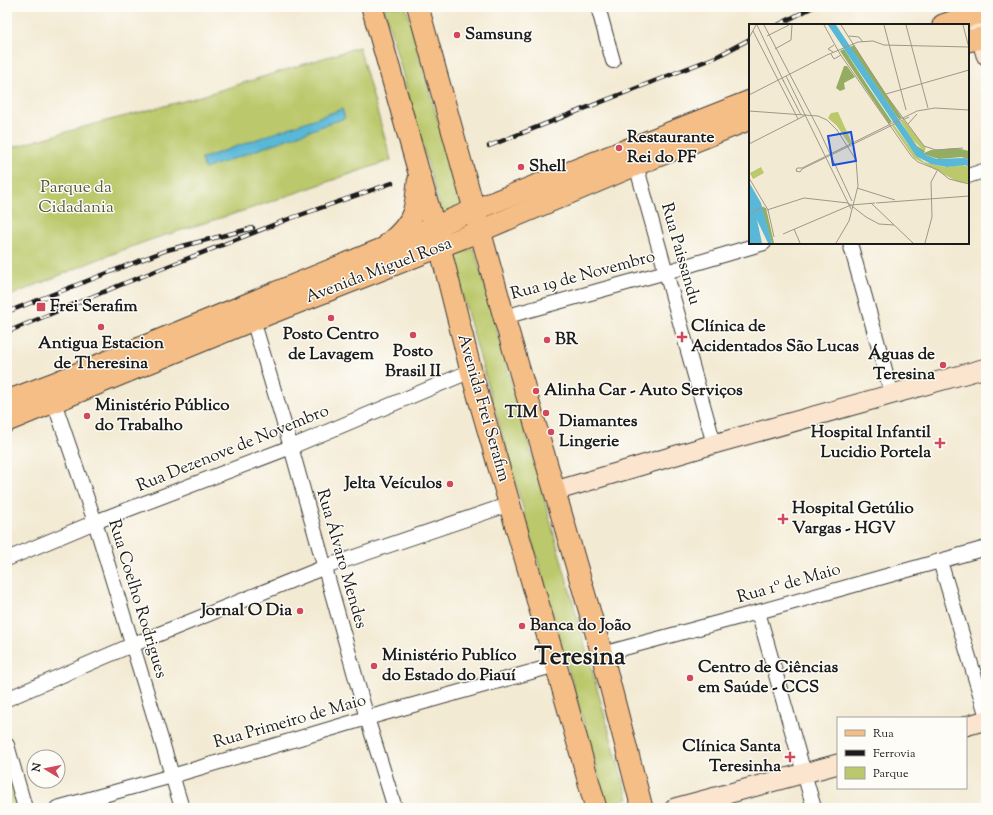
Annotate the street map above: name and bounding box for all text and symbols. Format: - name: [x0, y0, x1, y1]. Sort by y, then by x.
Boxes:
- place label: Samsung: [465, 23, 532, 47]
- inset map: [749, 24, 969, 244]
- marker: Samsung: [452, 30, 462, 40]
- place label: Restaurante Rei do PF: [627, 126, 714, 170]
- marker: Restaurante Rei do PF: [614, 143, 624, 153]
- place label: Shell: [529, 155, 567, 179]
- marker: Shell: [516, 162, 526, 172]
- park label: Parque da Cidadania: [38, 176, 114, 220]
- street label: Rua Paissandu: [654, 200, 706, 308]
- street label: Avenida Miguel Rosa: [302, 232, 456, 310]
- street label: Rua 19 de Novembro: [508, 245, 658, 307]
- place label: Frei Serafim: [50, 295, 138, 319]
- marker: Frei Serafim: [35, 301, 47, 313]
- marker: Posto Centro de Lavagem: [326, 313, 336, 323]
- place label: Clínica de Acidentados São Lucas: [691, 315, 859, 359]
- marker: Antigua Estacion de Theresina: [96, 322, 106, 332]
- place label: Posto Centro de Lavagem: [283, 323, 379, 367]
- place label: BR: [555, 328, 579, 352]
- marker: Posto Brasil II: [408, 330, 418, 340]
- street label: Avenida Frei Serafim: [450, 331, 516, 485]
- marker: Clínica de Acidentados São Lucas: [676, 331, 688, 343]
- place label: Antigua Estacion de Theresina: [38, 332, 165, 376]
- marker: BR: [542, 335, 552, 345]
- place label: Posto Brasil II: [385, 340, 441, 384]
- place label: Águas de Teresina: [868, 343, 935, 387]
- marker: Águas de Teresina: [938, 360, 948, 370]
- place label: Alinha Car - Auto Serviços: [544, 379, 743, 403]
- marker: Alinha Car - Auto Serviços: [531, 386, 541, 396]
- place label: Ministério Público do Trabalho: [95, 394, 229, 438]
- street label: Rua Dezenove de Novembro: [133, 399, 333, 499]
- place label: TIM: [505, 401, 538, 425]
- marker: TIM: [541, 408, 551, 418]
- place label: Diamantes Lingerie: [559, 410, 638, 454]
- marker: Ministério Público do Trabalho: [82, 411, 92, 421]
- place label: Hospital Infantil Lucidio Portela: [811, 421, 931, 465]
- marker: Diamantes Lingerie: [546, 427, 556, 437]
- marker: Hospital Infantil Lucidio Portela: [934, 437, 946, 449]
- place label: Jelta Veículos: [343, 472, 442, 496]
- marker: Jelta Veículos: [445, 479, 455, 489]
- street label: Rua Álvaro Mendes: [310, 486, 373, 632]
- place label: Hospital Getúlio Vargas - HGV: [792, 497, 914, 541]
- marker: Hospital Getúlio Vargas - HGV: [777, 513, 789, 525]
- street label: Rua Coelho Rodrigues: [101, 517, 173, 682]
- street label: Rua 1º de Maio: [734, 558, 844, 610]
- place label: Jornal O Dia: [199, 599, 292, 623]
- marker: Jornal O Dia: [295, 606, 305, 616]
- place label: Banca do João: [530, 614, 631, 638]
- marker: Banca do João: [517, 621, 527, 631]
- district label: Teresina: [534, 640, 626, 676]
- place label: Ministério Publíco do Estado do Piauí: [382, 644, 516, 688]
- place label: Centro de Ciências em Saúde - CCS: [698, 656, 838, 700]
- marker: Ministério Publíco do Estado do Piauí: [369, 661, 379, 671]
- marker: Centro de Ciências em Saúde - CCS: [685, 673, 695, 683]
- street label: Rua Primeiro de Maio: [211, 689, 369, 755]
- legend: [837, 717, 967, 789]
- text: Rua: [873, 725, 894, 743]
- place label: Clínica Santa Teresinha: [682, 735, 781, 779]
- text: Ferrovia: [873, 745, 916, 763]
- north arrow: [26, 749, 66, 789]
- marker: Clínica Santa Teresinha: [784, 751, 796, 763]
- text: N: [28, 762, 46, 774]
- text: Parque: [873, 765, 909, 783]

